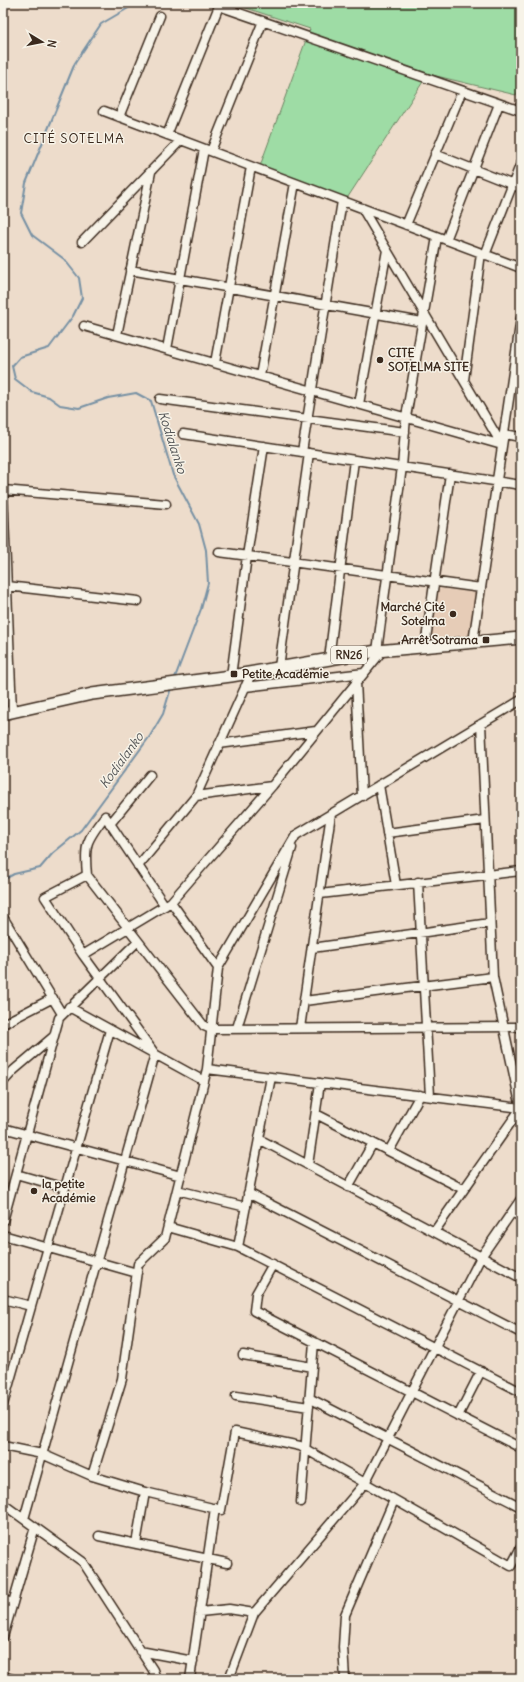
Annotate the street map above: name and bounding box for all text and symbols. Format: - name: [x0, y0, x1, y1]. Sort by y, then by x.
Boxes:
- north arrow: [22, 22, 62, 62]
- text: N: [44, 39, 59, 49]
- district label: CITÉ SOTELMA: [23, 129, 125, 147]
- place label: CITE SOTELMA SITE: [388, 345, 469, 374]
- marker: CITE SOTELMA SITE: [375, 355, 385, 365]
- water label: Kodialanko: [154, 409, 191, 476]
- place label: Marché Cité Sotelma: [380, 599, 446, 628]
- marker: Marché Cité Sotelma: [448, 609, 458, 619]
- place label: Arrêt Sotrama: [401, 632, 478, 647]
- marker: Arrêt Sotrama: [481, 635, 491, 645]
- road number: RN26: [331, 646, 367, 664]
- place label: Petite Académie: [242, 666, 329, 681]
- marker: Petite Académie: [229, 669, 239, 679]
- water label: Kodialanko: [95, 728, 148, 792]
- place label: la petite Académie: [42, 1176, 96, 1205]
- marker: la petite Académie: [29, 1186, 39, 1196]

